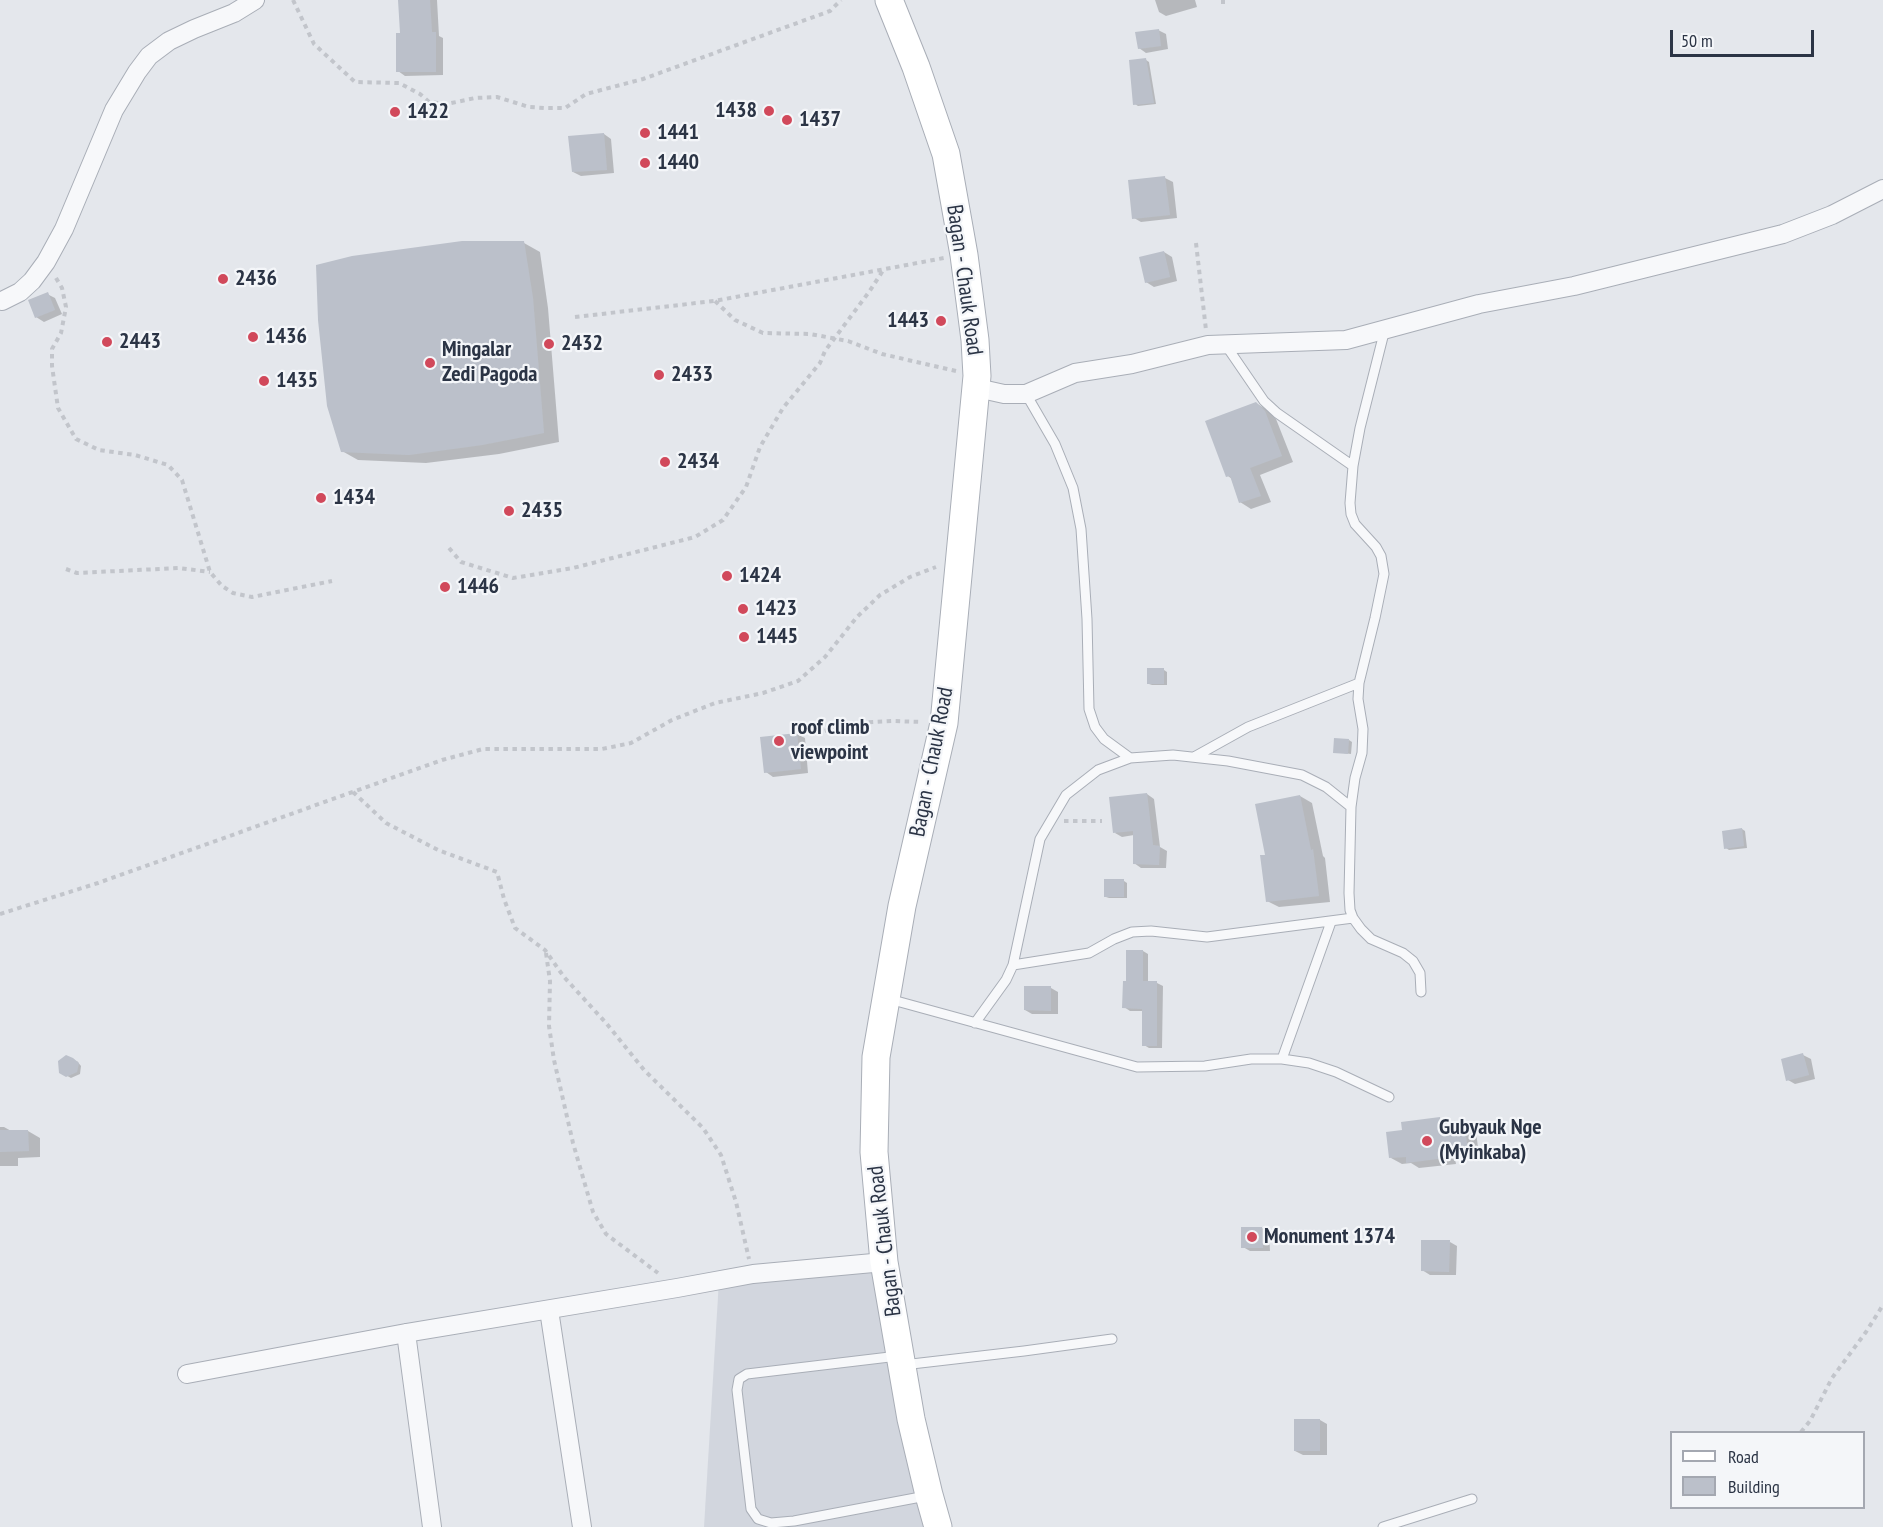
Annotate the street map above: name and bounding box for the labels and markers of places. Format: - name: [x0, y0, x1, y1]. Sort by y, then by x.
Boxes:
- place label: 1438: [715, 98, 757, 124]
- place label: 1422: [407, 99, 449, 125]
- marker: 1438: [762, 104, 776, 118]
- marker: 1422: [388, 105, 402, 119]
- place label: 1437: [799, 107, 841, 133]
- marker: 1437: [780, 113, 794, 127]
- place label: 1441: [657, 120, 699, 146]
- marker: 1441: [638, 126, 652, 140]
- place label: 1440: [657, 150, 699, 176]
- marker: 1440: [638, 156, 652, 170]
- place label: 2436: [235, 266, 277, 292]
- marker: 2436: [216, 272, 230, 286]
- place label: 1443: [887, 308, 929, 334]
- marker: 1443: [934, 314, 948, 328]
- place label: 1436: [265, 324, 307, 350]
- place label: 2443: [119, 329, 161, 355]
- marker: 1436: [246, 330, 260, 344]
- place label: 2432: [561, 331, 603, 357]
- marker: 2443: [100, 335, 114, 349]
- place label: Mingalar Zedi Pagoda: [442, 337, 537, 388]
- marker: 2432: [542, 337, 556, 351]
- marker: Mingalar Zedi Pagoda: [423, 356, 437, 370]
- place label: 2433: [671, 362, 713, 388]
- place label: 1435: [276, 368, 318, 394]
- marker: 2433: [652, 368, 666, 382]
- marker: 1435: [257, 374, 271, 388]
- place label: 2434: [677, 449, 719, 475]
- marker: 2434: [658, 455, 672, 469]
- place label: 1434: [333, 485, 375, 511]
- marker: 1434: [314, 491, 328, 505]
- place label: 2435: [521, 498, 563, 524]
- marker: 2435: [502, 504, 516, 518]
- place label: 1424: [739, 563, 781, 589]
- marker: 1424: [720, 569, 734, 583]
- place label: 1446: [457, 574, 499, 600]
- marker: 1446: [438, 580, 452, 594]
- place label: 1423: [755, 596, 797, 622]
- marker: 1423: [736, 602, 750, 616]
- place label: 1445: [756, 624, 798, 650]
- marker: 1445: [737, 630, 751, 644]
- place label: roof climb viewpoint: [791, 715, 870, 766]
- marker: roof climb viewpoint: [772, 734, 786, 748]
- place label: Gubyauk Nge (Myinkaba): [1439, 1115, 1542, 1166]
- marker: Gubyauk Nge (Myinkaba): [1420, 1134, 1434, 1148]
- place label: Monument 1374: [1264, 1224, 1395, 1250]
- marker: Monument 1374: [1245, 1230, 1259, 1244]

